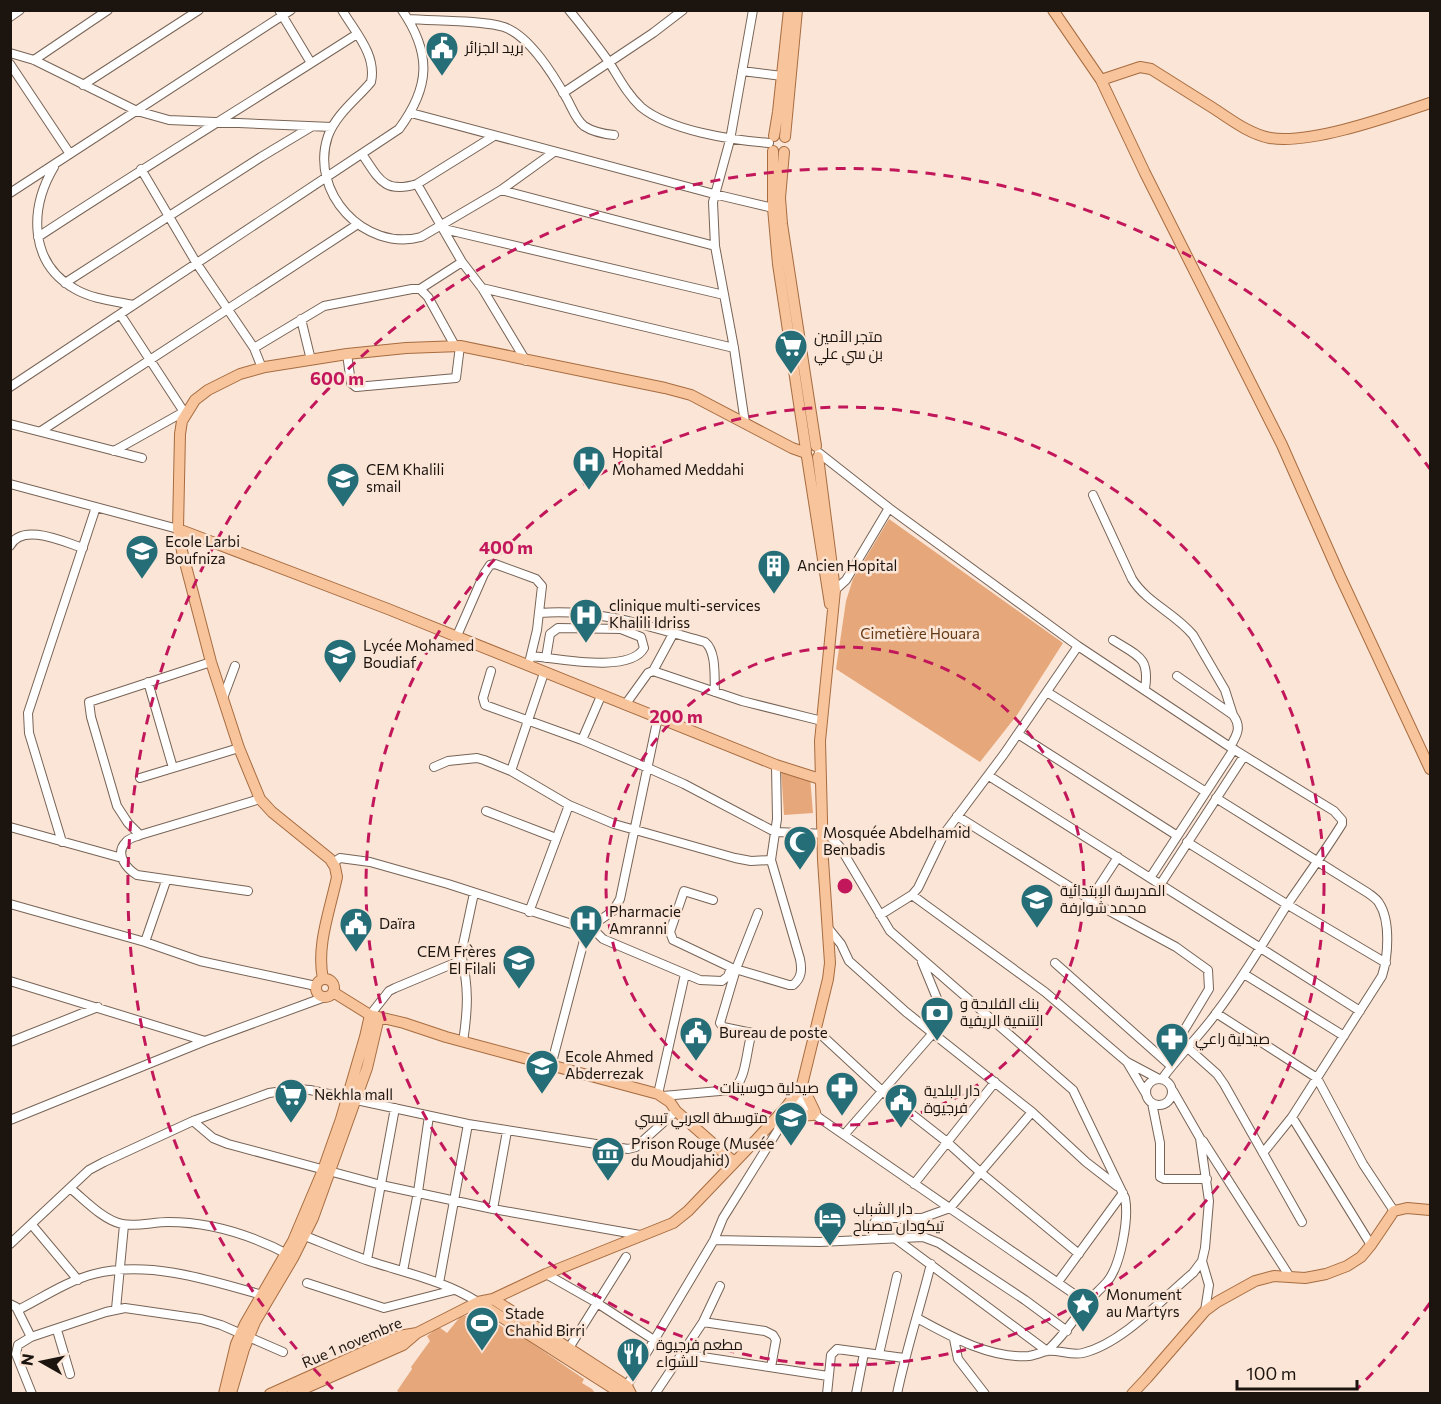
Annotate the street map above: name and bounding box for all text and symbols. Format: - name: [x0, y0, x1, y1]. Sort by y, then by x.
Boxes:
- public building icon: بريد الجزائر: [424, 30, 460, 77]
- place label: بريد الجزائر: [464, 38, 524, 57]
- place label: متجر الأمين بن سي علي: [814, 327, 883, 366]
- supermarket icon: متجر الأمين بن سي علي: [773, 328, 809, 375]
- text: 600 m: [310, 367, 364, 389]
- place label: Hopital Mohamed Meddahi: [612, 443, 744, 478]
- hospital icon: Hopital Mohamed Meddahi: [571, 444, 607, 491]
- place label: CEM Khalili smail: [366, 460, 444, 495]
- school or university icon: CEM Khalili smail: [325, 461, 361, 508]
- place label: Ecole Larbi Boufniza: [165, 532, 240, 567]
- school or university icon: Ecole Larbi Boufniza: [124, 533, 160, 580]
- text: 400 m: [479, 536, 533, 558]
- building icon: Ancien Hopital: [756, 548, 792, 595]
- place label: Ancien Hopital: [797, 556, 897, 574]
- place label: clinique multi-services Khalili Idriss: [609, 596, 761, 631]
- hospital icon: clinique multi-services Khalili Idriss: [568, 597, 604, 644]
- park label: Cimetière Houara: [860, 624, 980, 642]
- place label: Lycée Mohamed Boudiaf: [363, 636, 474, 671]
- school or university icon: Lycée Mohamed Boudiaf: [322, 637, 358, 684]
- text: 200 m: [649, 705, 703, 727]
- place label: Mosquée Abdelhamid Benbadis: [823, 823, 970, 858]
- mosque icon: Mosquée Abdelhamid Benbadis: [782, 824, 818, 871]
- centre of rings: [835, 876, 855, 896]
- place label: المدرسة الإبتدائية محمد شوارفة: [1060, 881, 1165, 917]
- school or university icon: المدرسة الإبتدائية محمد شوارفة: [1019, 882, 1055, 929]
- place label: Pharmacie Amranni: [609, 902, 681, 937]
- hospital icon: Pharmacie Amranni: [568, 903, 604, 950]
- public building icon: Daïra: [338, 906, 374, 953]
- place label: Daïra: [379, 914, 415, 932]
- place label: CEM Frères El Filali: [417, 942, 496, 977]
- school or university icon: CEM Frères El Filali: [501, 943, 537, 990]
- place label: بنك الفلاحة و التنمية الريفية: [960, 994, 1044, 1030]
- bank icon: بنك الفلاحة و التنمية الريفية: [919, 995, 955, 1042]
- public building icon: Bureau de poste: [678, 1015, 714, 1062]
- pharmacy icon: صيدلية راعي: [1154, 1021, 1190, 1068]
- place label: Bureau de poste: [719, 1023, 828, 1041]
- place label: صيدلية راعي: [1195, 1029, 1270, 1051]
- place label: Ecole Ahmed Abderrezak: [565, 1047, 653, 1082]
- school or university icon: Ecole Ahmed Abderrezak: [524, 1048, 560, 1095]
- pharmacy icon: صيدلية حوسينات: [824, 1070, 860, 1117]
- supermarket icon: Nekhla mall: [273, 1077, 309, 1124]
- place label: صيدلية حوسينات: [720, 1078, 819, 1097]
- place label: دار البلدية فرجيوة: [924, 1081, 980, 1117]
- public building icon: دار البلدية فرجيوة: [883, 1082, 919, 1129]
- place label: Nekhla mall: [314, 1085, 393, 1103]
- school or university icon: متوسطة العربي تبسي: [773, 1100, 809, 1147]
- place label: متوسطة العربي تبسي: [635, 1108, 768, 1130]
- place label: Prison Rouge (Musée du Moudjahid): [631, 1134, 774, 1169]
- museum icon: Prison Rouge (Musée du Moudjahid): [590, 1135, 626, 1182]
- place label: دار الشباب تيكودان مصباح: [853, 1199, 944, 1237]
- hotel icon: دار الشباب تيكودان مصباح: [812, 1200, 848, 1247]
- place label: Monument au Martyrs: [1106, 1285, 1182, 1320]
- place icon: Monument au Martyrs: [1065, 1286, 1101, 1333]
- place label: Stade Chahid Birri: [505, 1304, 585, 1339]
- sports icon: Stade Chahid Birri: [464, 1305, 500, 1352]
- street label: Rue 1 novembre: [299, 1313, 404, 1371]
- north arrow: [12, 1332, 72, 1392]
- place label: مطعم فرجيوة للشواء: [656, 1335, 743, 1371]
- restaurant icon: مطعم فرجيوة للشواء: [615, 1336, 651, 1383]
- text: N: [16, 1352, 37, 1367]
- scale bar: [1237, 1353, 1357, 1391]
- text: 100 m: [1246, 1362, 1296, 1384]

